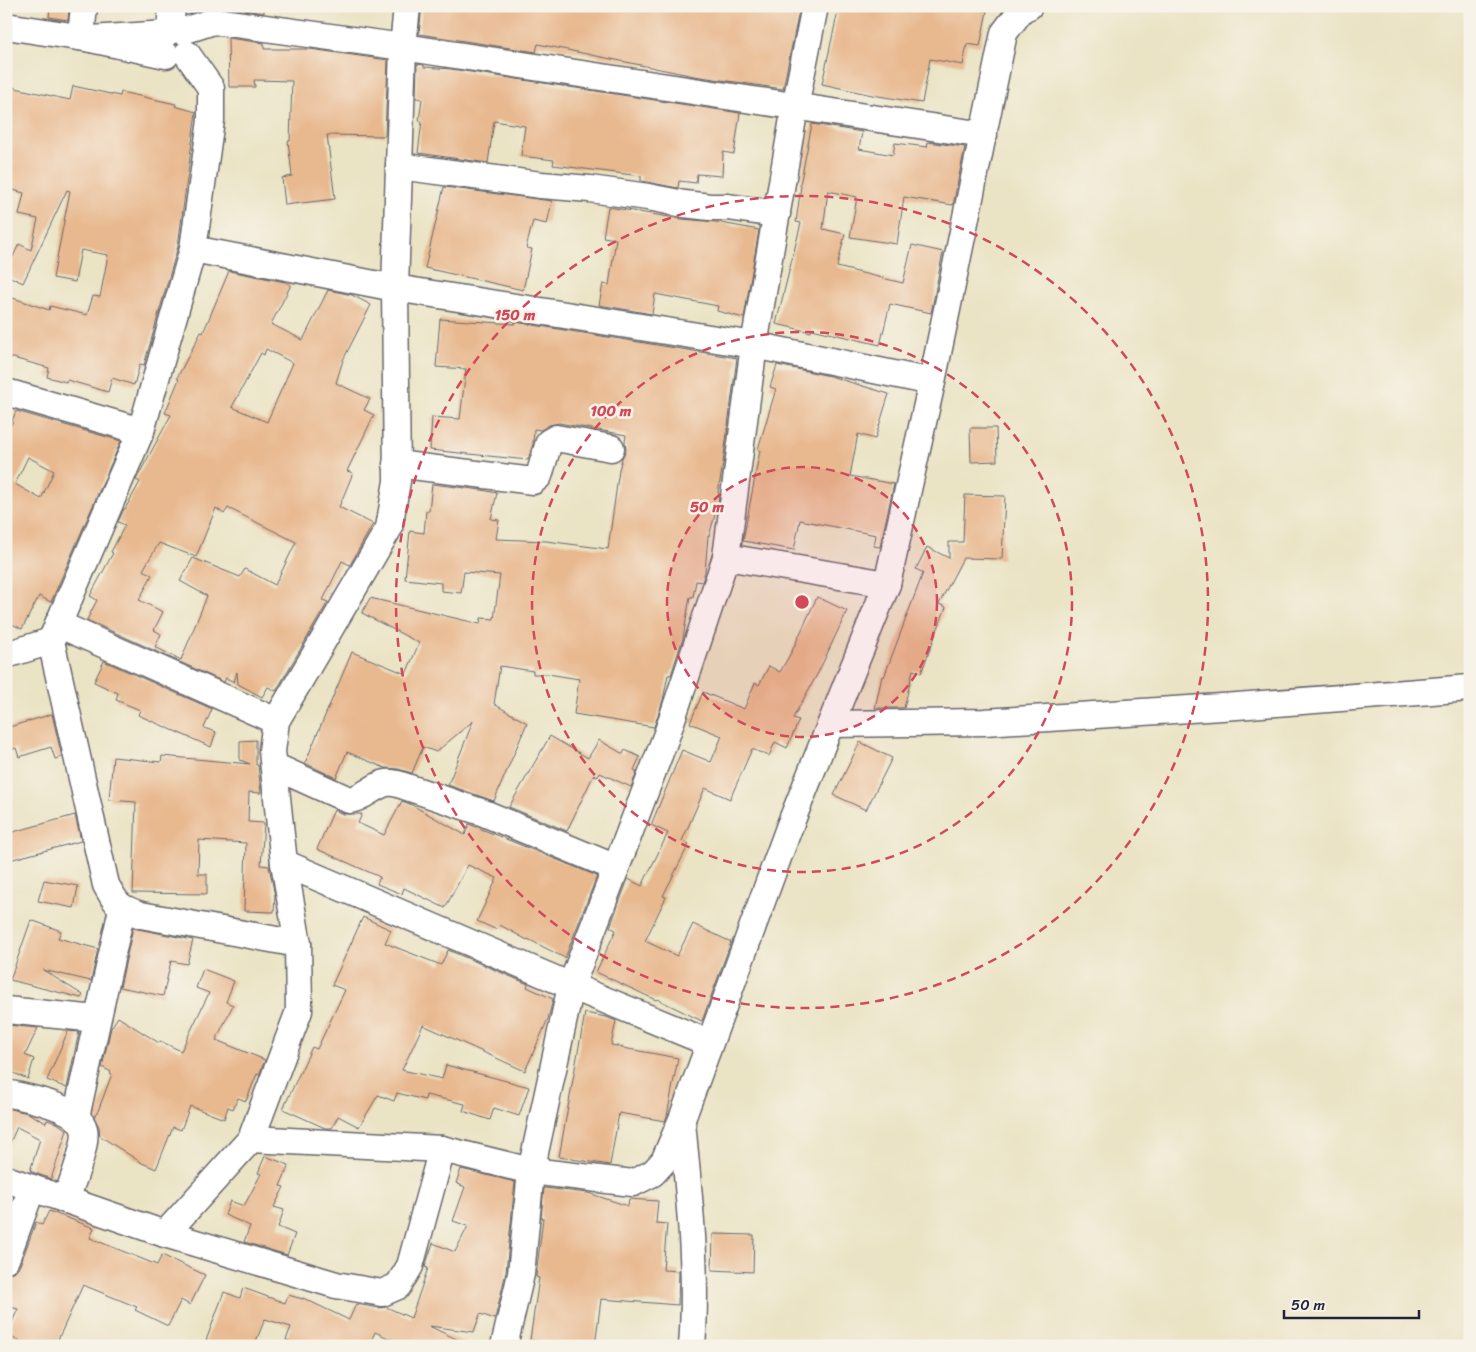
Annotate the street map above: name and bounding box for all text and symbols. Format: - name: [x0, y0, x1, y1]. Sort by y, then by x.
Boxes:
- text: 150 m: [495, 302, 536, 328]
- text: 100 m: [591, 398, 632, 424]
- text: 50 m: [690, 494, 725, 520]
- centre of rings: [793, 593, 811, 611]
- scale bar: [1284, 1287, 1418, 1319]
- text: 50 m: [1291, 1292, 1326, 1318]

